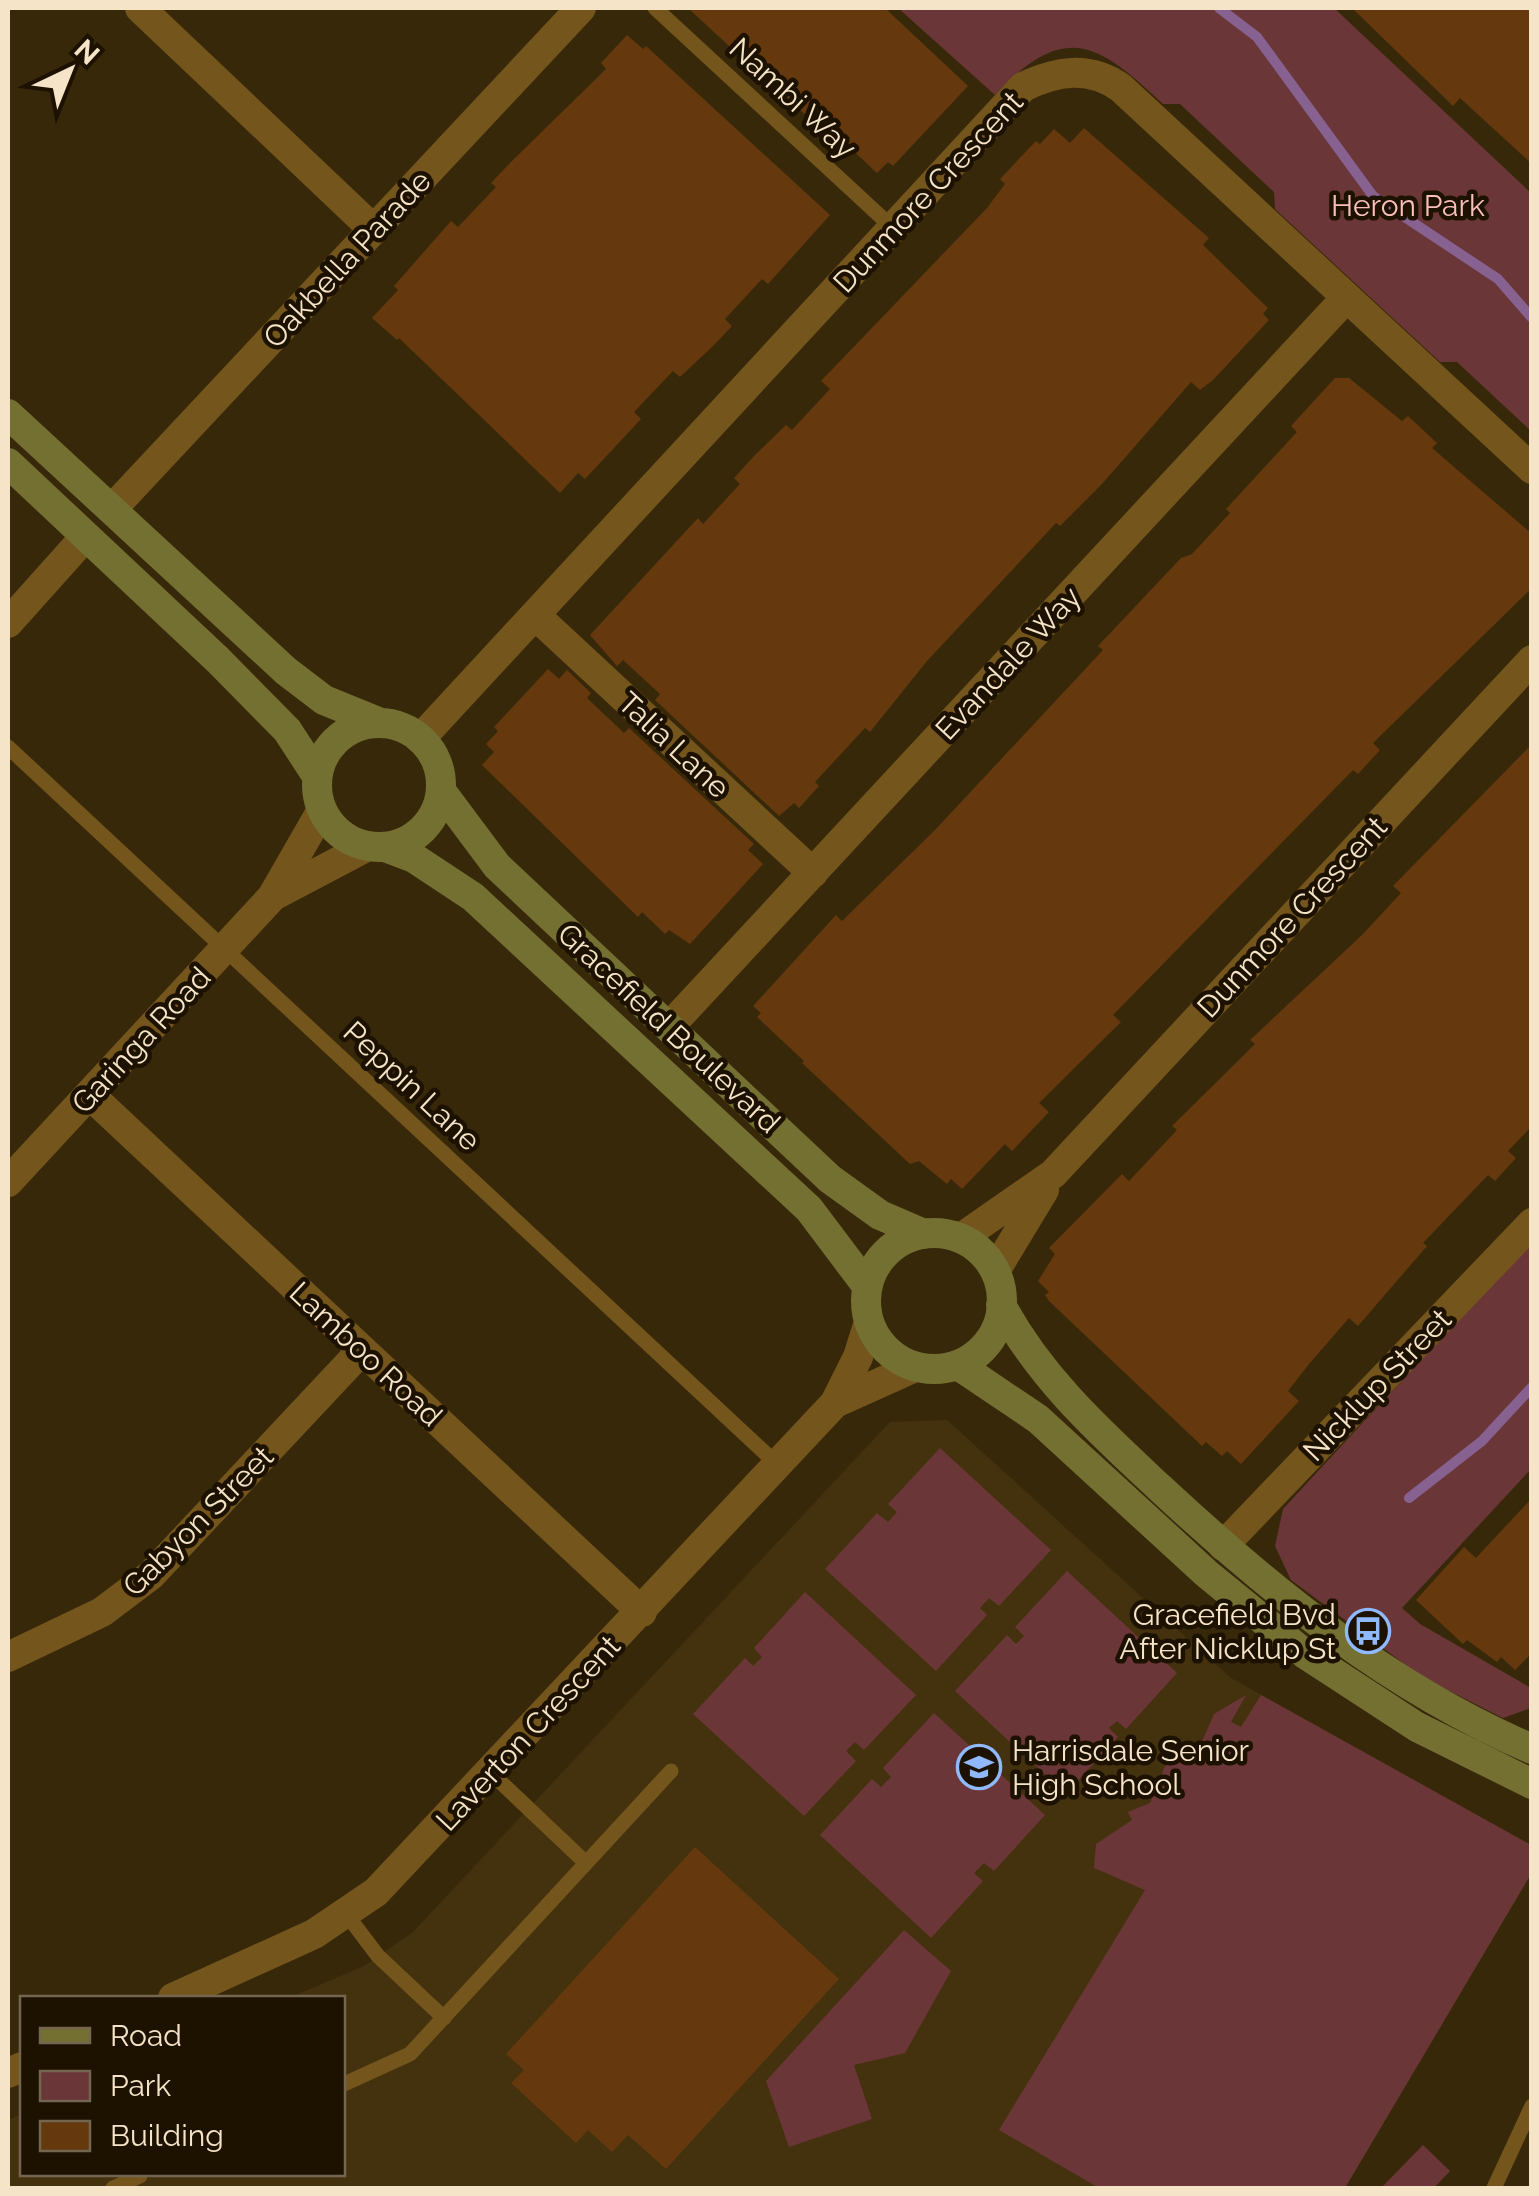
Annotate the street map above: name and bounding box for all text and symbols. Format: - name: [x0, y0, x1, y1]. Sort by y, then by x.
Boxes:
- north arrow: [20, 20, 120, 120]
- street label: Nambi Way: [722, 30, 864, 166]
- text: N: [68, 33, 106, 71]
- street label: Dunmore Crescent: [826, 84, 1030, 300]
- street label: Oakbella Parade: [256, 163, 438, 355]
- park label: Heron Park: [1331, 188, 1485, 223]
- street label: Evandale Way: [928, 579, 1088, 747]
- street label: Talia Lane: [611, 685, 737, 805]
- street label: Dunmore Crescent: [1190, 809, 1394, 1025]
- street label: Gracefield Boulevard: [551, 916, 787, 1140]
- street label: Garinga Road: [64, 960, 218, 1120]
- street label: Peppin Lane: [337, 1014, 487, 1158]
- street label: Lamboo Road: [283, 1275, 449, 1433]
- street label: Nicklup Street: [1296, 1302, 1458, 1468]
- street label: Gabyon Street: [116, 1439, 280, 1603]
- place label: Gracefield Bvd After Nicklup St: [1119, 1597, 1336, 1666]
- bus stop icon: Gracefield Bvd After Nicklup St: [1345, 1608, 1391, 1654]
- street label: Laverton Crescent: [429, 1628, 627, 1838]
- place label: Harrisdale Senior High School: [1012, 1733, 1250, 1802]
- school or university icon: Harrisdale Senior High School: [956, 1744, 1002, 1790]
- legend: [20, 1996, 345, 2176]
- text: Road: [110, 2018, 182, 2053]
- text: Park: [110, 2068, 171, 2103]
- text: Building: [110, 2118, 224, 2153]

